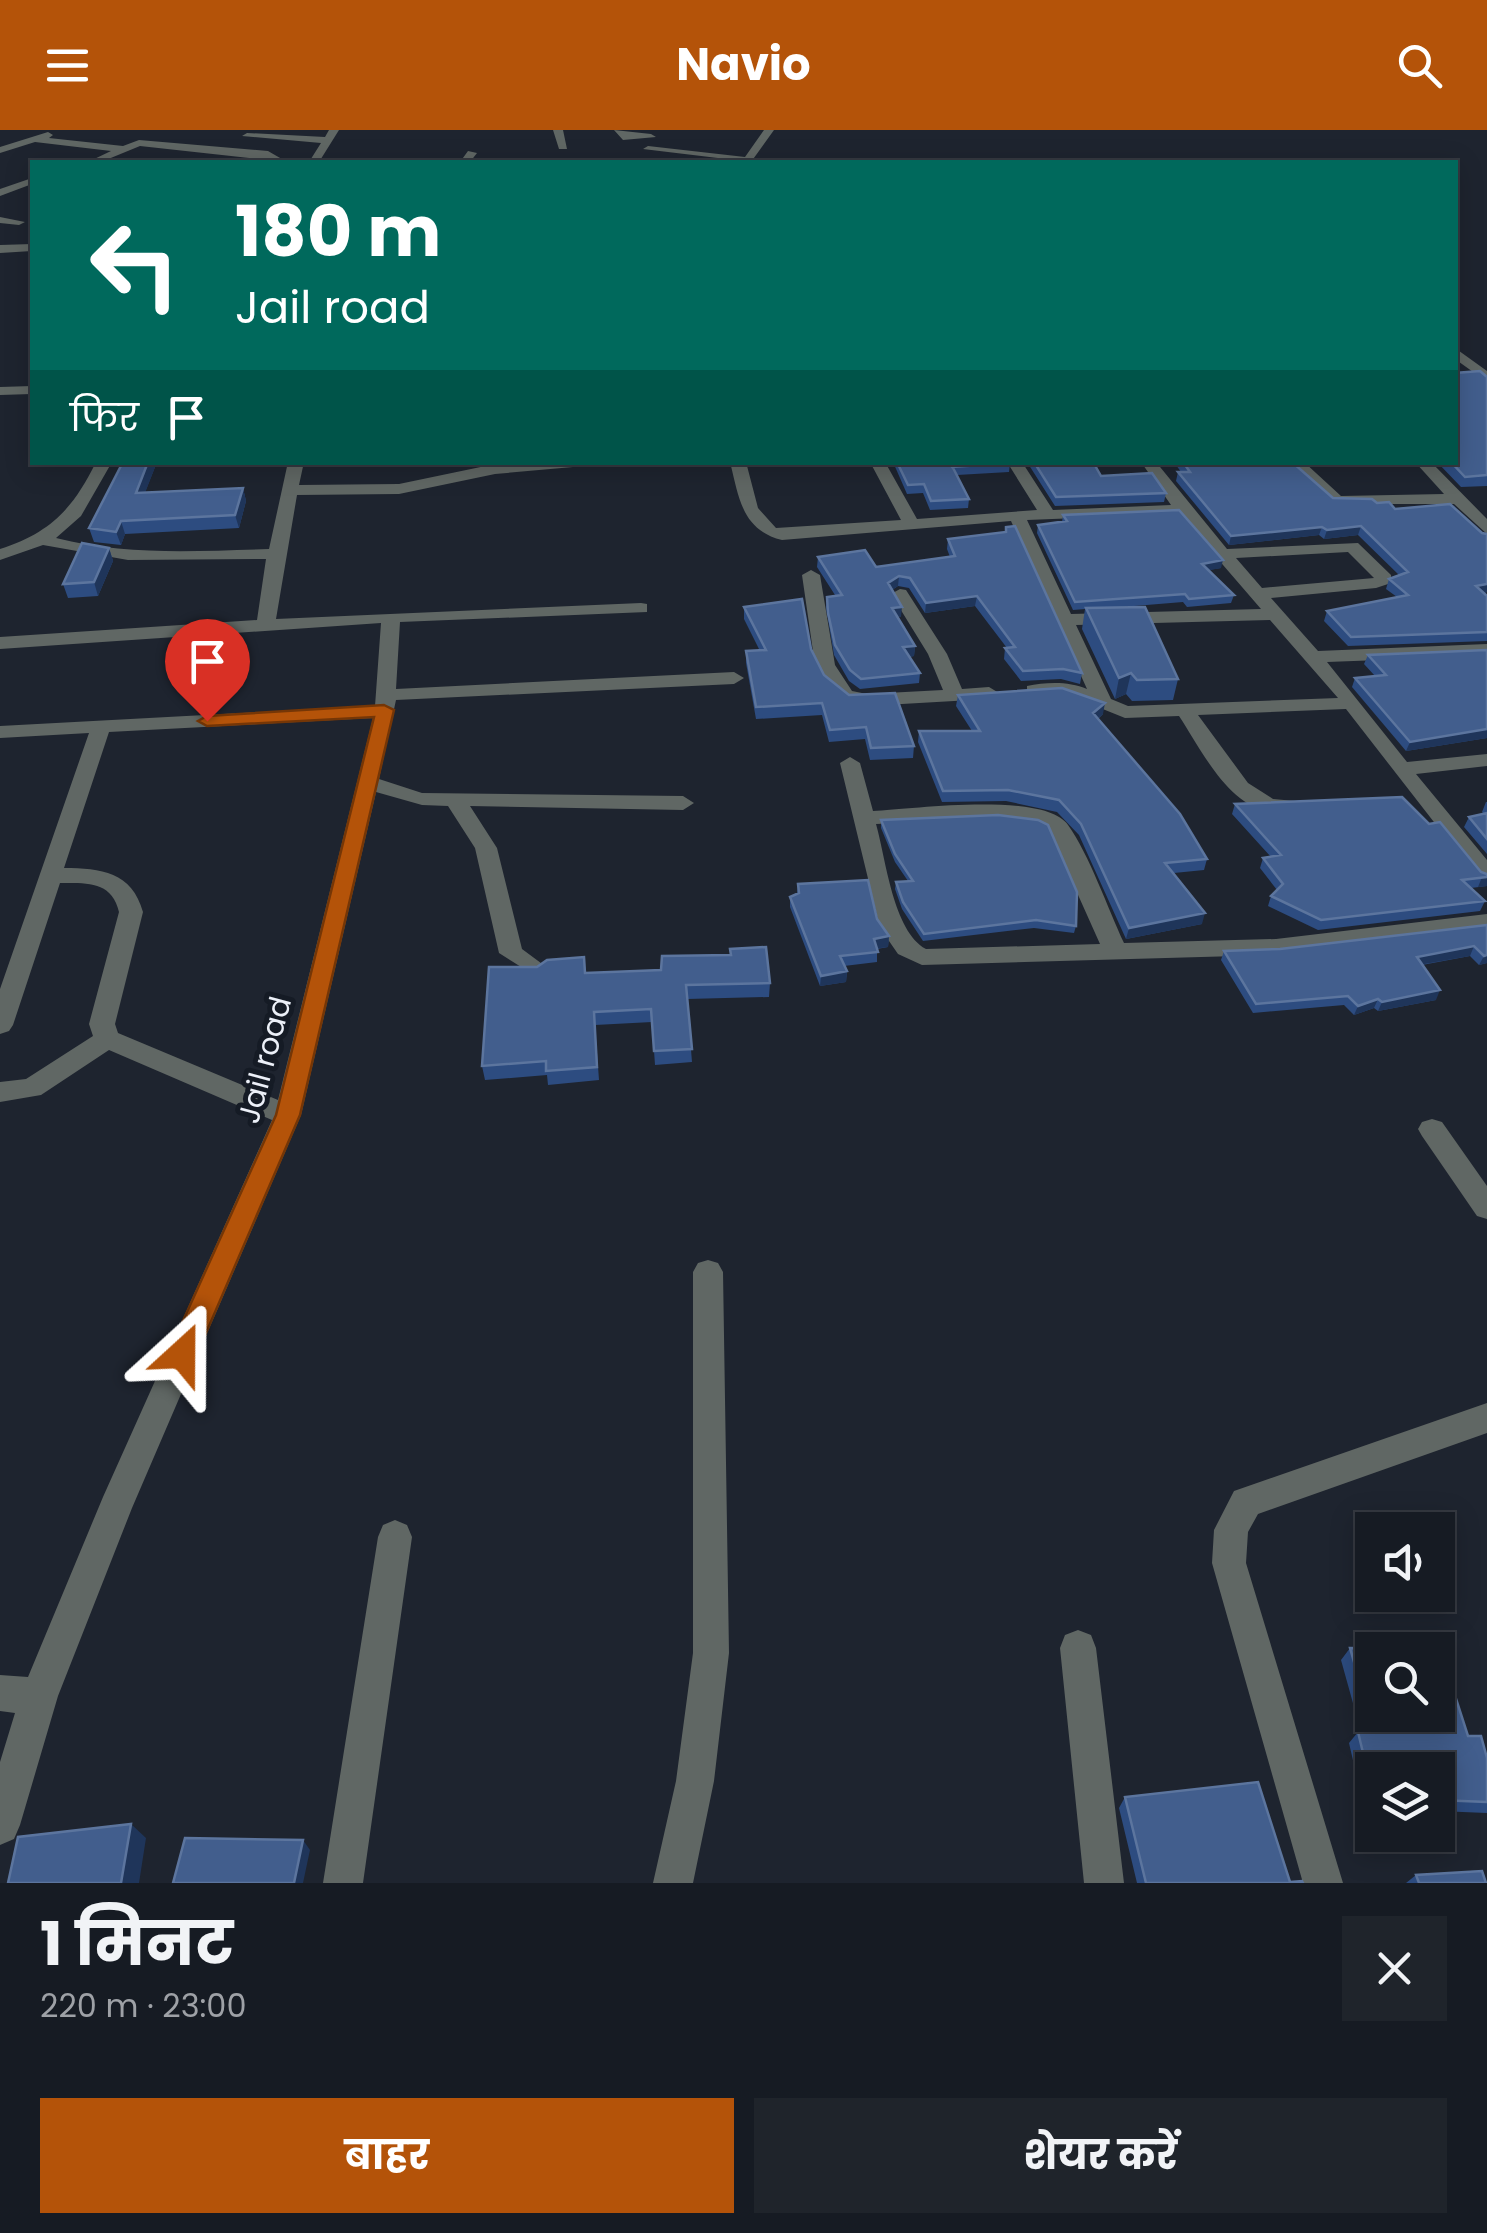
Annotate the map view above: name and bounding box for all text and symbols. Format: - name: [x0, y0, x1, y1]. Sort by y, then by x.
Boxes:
- text: Navio: [676, 33, 811, 96]
- icon: menu: [40, 38, 95, 93]
- icon: search: [1392, 38, 1447, 93]
- text: 180 m: [235, 182, 441, 281]
- icon: left: [70, 200, 200, 330]
- text: Jail road: [235, 276, 430, 339]
- icon: arrive: [159, 390, 214, 445]
- text: फिर: [70, 391, 139, 444]
- pin: [165, 619, 250, 722]
- icon: arrive: [180, 634, 235, 689]
- street label: Jail road: [227, 992, 302, 1128]
- position arrow: [130, 1302, 234, 1406]
- map controls: [1355, 1512, 1455, 1852]
- button: sound: [1355, 1512, 1455, 1612]
- button: search: [1355, 1632, 1455, 1732]
- button: layers: [1355, 1752, 1455, 1852]
- text: 1 मिनट: [40, 1902, 233, 1986]
- button: close: [1342, 1916, 1447, 2021]
- text: 220 m · 23:00: [40, 1983, 247, 2028]
- button: बाहर: [40, 2098, 734, 2213]
- button: शेयर करें: [754, 2098, 1447, 2213]

